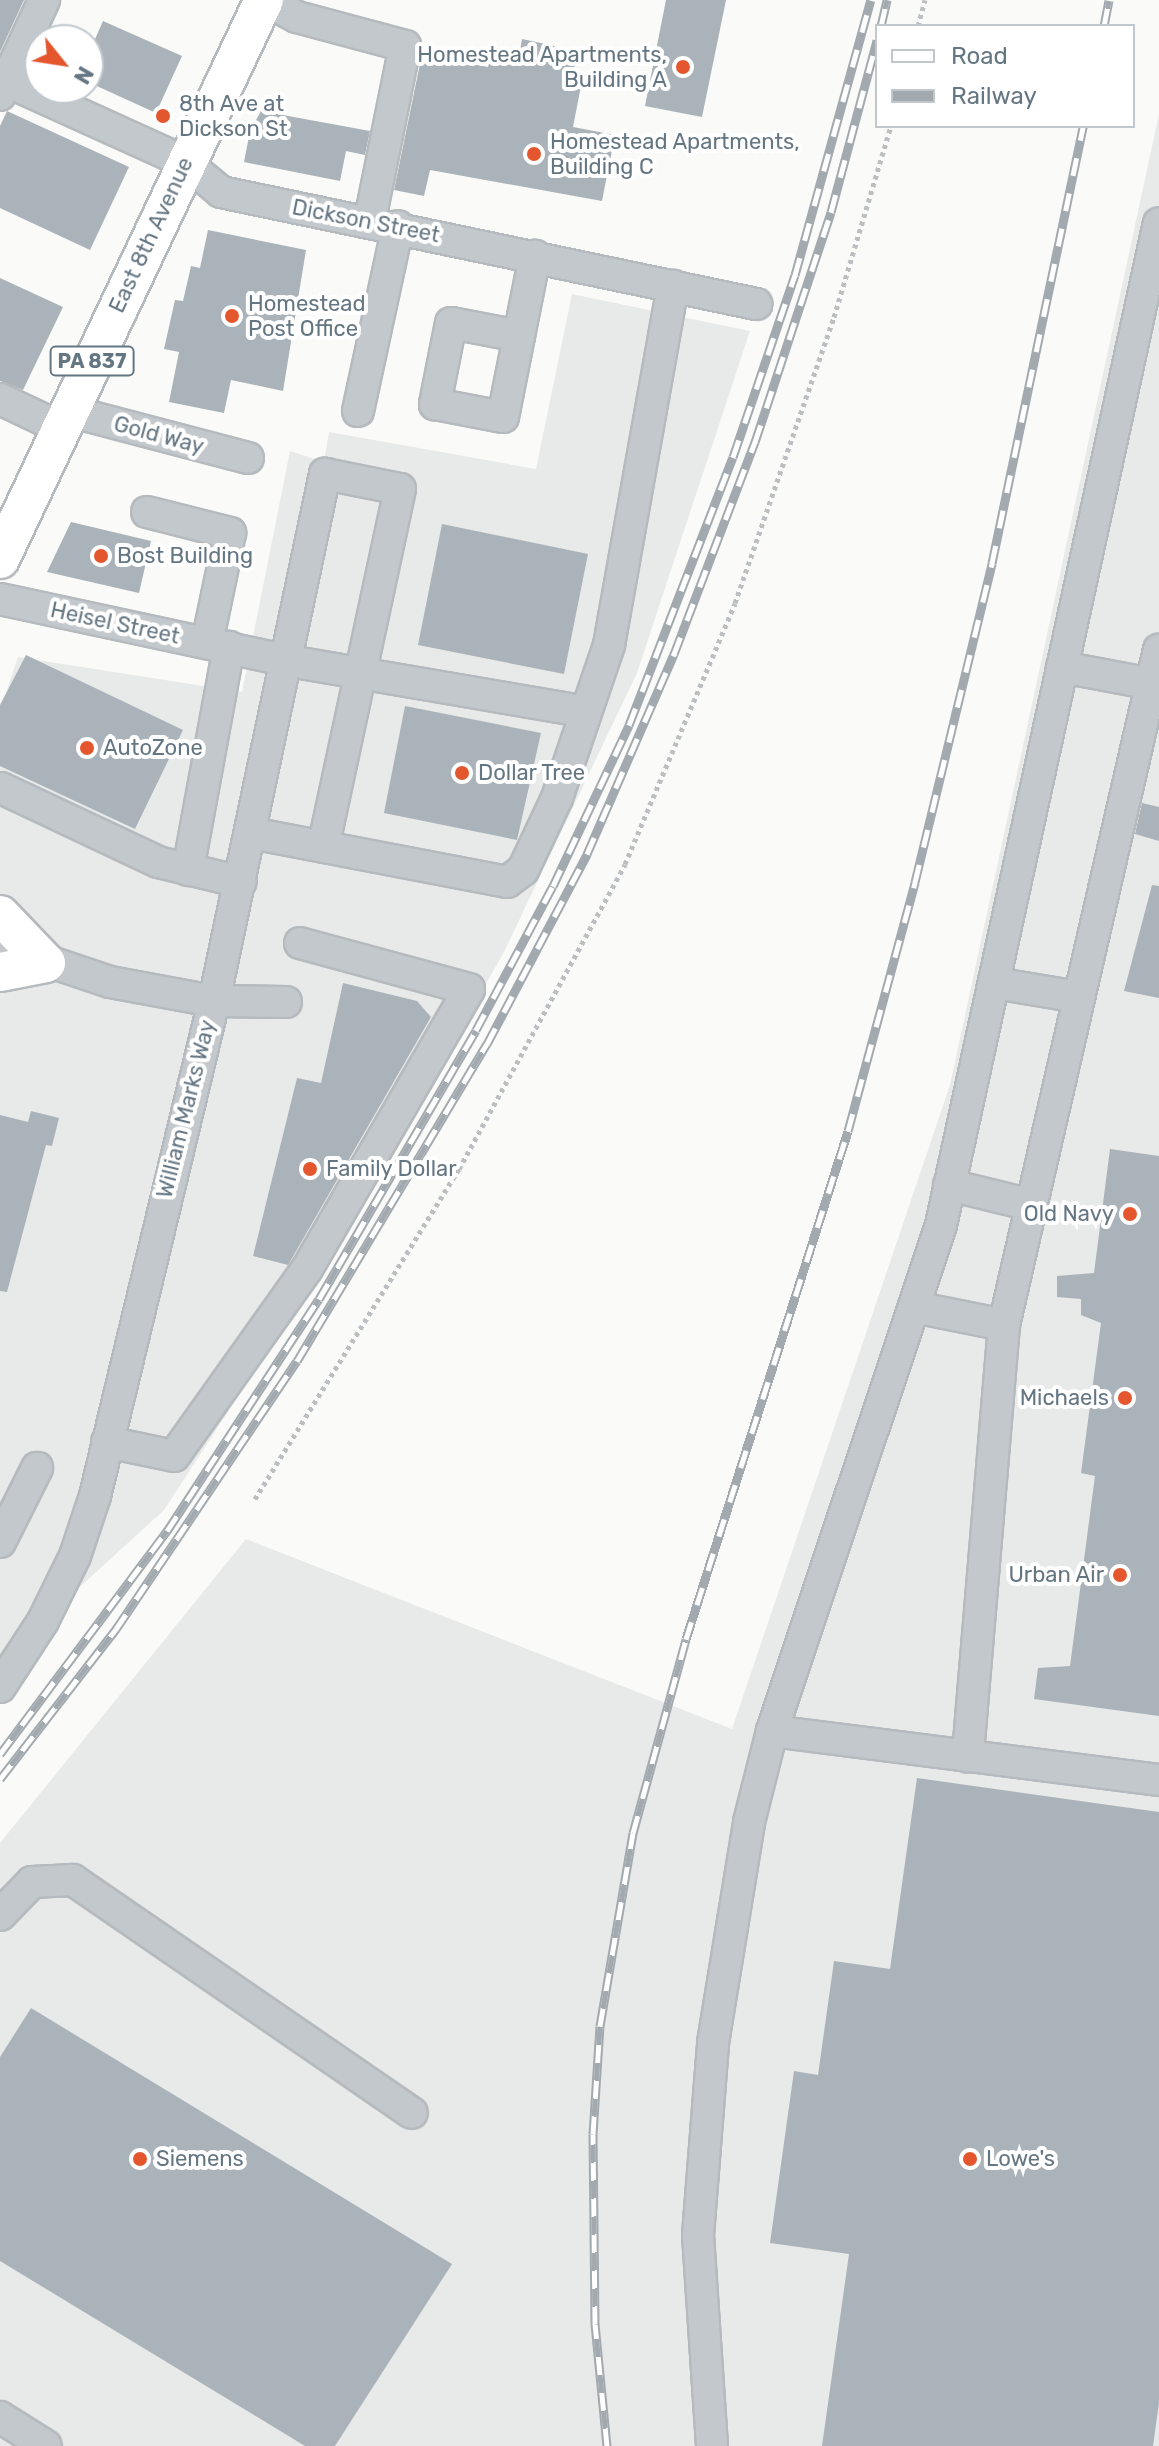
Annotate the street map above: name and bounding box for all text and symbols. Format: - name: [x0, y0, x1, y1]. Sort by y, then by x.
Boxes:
- north arrow: [24, 24, 104, 104]
- legend: [875, 24, 1135, 128]
- place label: Homestead Apartments, Building A: [417, 41, 667, 92]
- text: Road: [951, 42, 1008, 70]
- marker: Homestead Apartments, Building A: [674, 58, 692, 76]
- text: N: [68, 62, 99, 89]
- text: Railway: [951, 82, 1037, 110]
- place label: 8th Ave at Dickson St: [179, 90, 288, 142]
- marker: 8th Ave at Dickson St: [154, 107, 172, 125]
- place label: Homestead Apartments, Building C: [550, 128, 800, 180]
- marker: Homestead Apartments, Building C: [525, 145, 543, 163]
- street label: East 8th Avenue: [103, 153, 199, 317]
- street label: Dickson Street: [290, 194, 442, 248]
- place label: Homestead Post Office: [248, 290, 366, 342]
- marker: Homestead Post Office: [223, 307, 241, 325]
- road number: PA 837: [48, 345, 136, 377]
- street label: Gold Way: [111, 410, 207, 460]
- place label: Bost Building: [117, 543, 253, 569]
- marker: Bost Building: [92, 547, 110, 565]
- street label: Heisel Street: [48, 596, 182, 650]
- place label: AutoZone: [103, 735, 203, 761]
- marker: AutoZone: [78, 739, 96, 757]
- place label: Dollar Tree: [478, 760, 586, 786]
- marker: Dollar Tree: [453, 764, 471, 782]
- street label: William Marks Way: [151, 1017, 221, 1201]
- place label: Family Dollar: [326, 1156, 457, 1182]
- marker: Family Dollar: [301, 1160, 319, 1178]
- place label: Old Navy: [1024, 1201, 1114, 1227]
- marker: Old Navy: [1121, 1205, 1139, 1223]
- place label: Michaels: [1020, 1385, 1109, 1411]
- marker: Michaels: [1116, 1389, 1134, 1407]
- place label: Urban Air: [1008, 1562, 1104, 1588]
- marker: Urban Air: [1111, 1566, 1129, 1584]
- place label: Siemens: [156, 2146, 244, 2172]
- place label: Lowe's: [986, 2146, 1055, 2172]
- marker: Siemens: [131, 2150, 149, 2168]
- marker: Lowe's: [961, 2150, 979, 2168]

